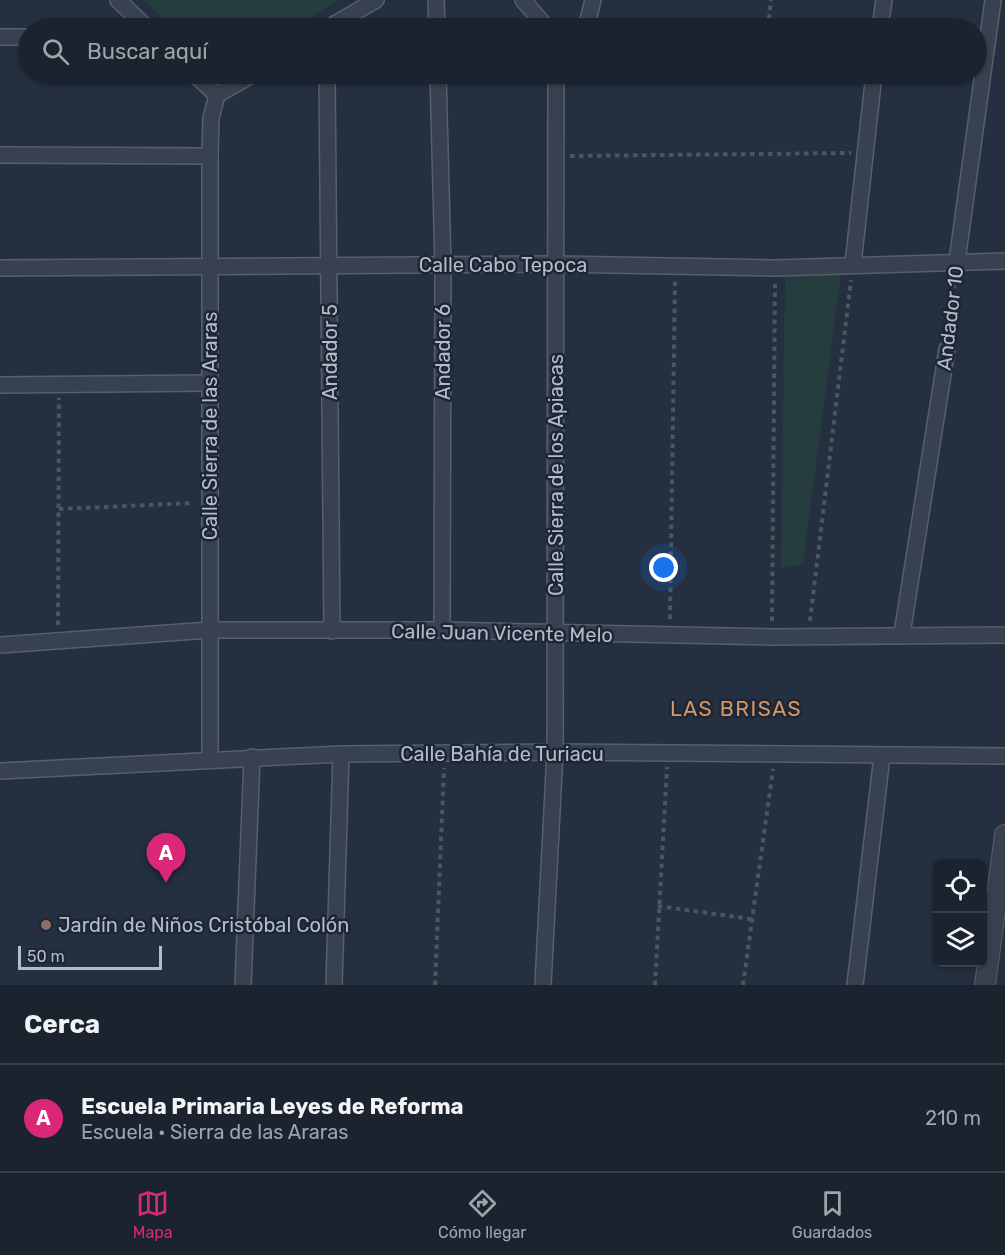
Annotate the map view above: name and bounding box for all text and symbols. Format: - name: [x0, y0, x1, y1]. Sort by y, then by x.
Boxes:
- search box: [18, 18, 987, 84]
- icon: search: [39, 35, 72, 68]
- text: Buscar aquí: [87, 38, 208, 65]
- street label: Calle Cabo Tepoca: [419, 253, 587, 277]
- street label: Andador 10: [932, 264, 968, 372]
- street label: Andador 5: [318, 304, 342, 400]
- street label: Andador 6: [431, 304, 455, 400]
- street label: Calle Sierra de las Araras: [198, 312, 222, 540]
- street label: Calle Sierra de los Apiacas: [544, 354, 568, 596]
- your location: [649, 553, 678, 582]
- street label: Calle Juan Vicente Melo: [391, 619, 613, 647]
- district label: LAS BRISAS: [670, 696, 802, 721]
- street label: Calle Bahía de Turiacu: [400, 742, 604, 766]
- pin: A: [146, 834, 186, 883]
- map controls: [933, 859, 987, 967]
- button: locate: [933, 859, 987, 913]
- place label: Jardín de Niños Cristóbal Colón: [58, 913, 349, 937]
- button: layers: [933, 913, 987, 967]
- marker: Jardín de Niños Cristóbal Colón: [39, 918, 53, 932]
- scale bar: [18, 943, 162, 970]
- text: 50 m: [27, 947, 65, 966]
- text: Cerca: [24, 1009, 100, 1040]
- text: Escuela Primaria Leyes de Reforma: [81, 1093, 464, 1120]
- text: A: [36, 1106, 51, 1130]
- text: 210 m: [925, 1106, 981, 1130]
- text: Escuela · Sierra de las Araras: [81, 1120, 348, 1144]
- tab: Mapa: [133, 1187, 173, 1242]
- tab: Cómo llegar: [438, 1187, 526, 1242]
- tab: Guardados: [792, 1187, 872, 1242]

